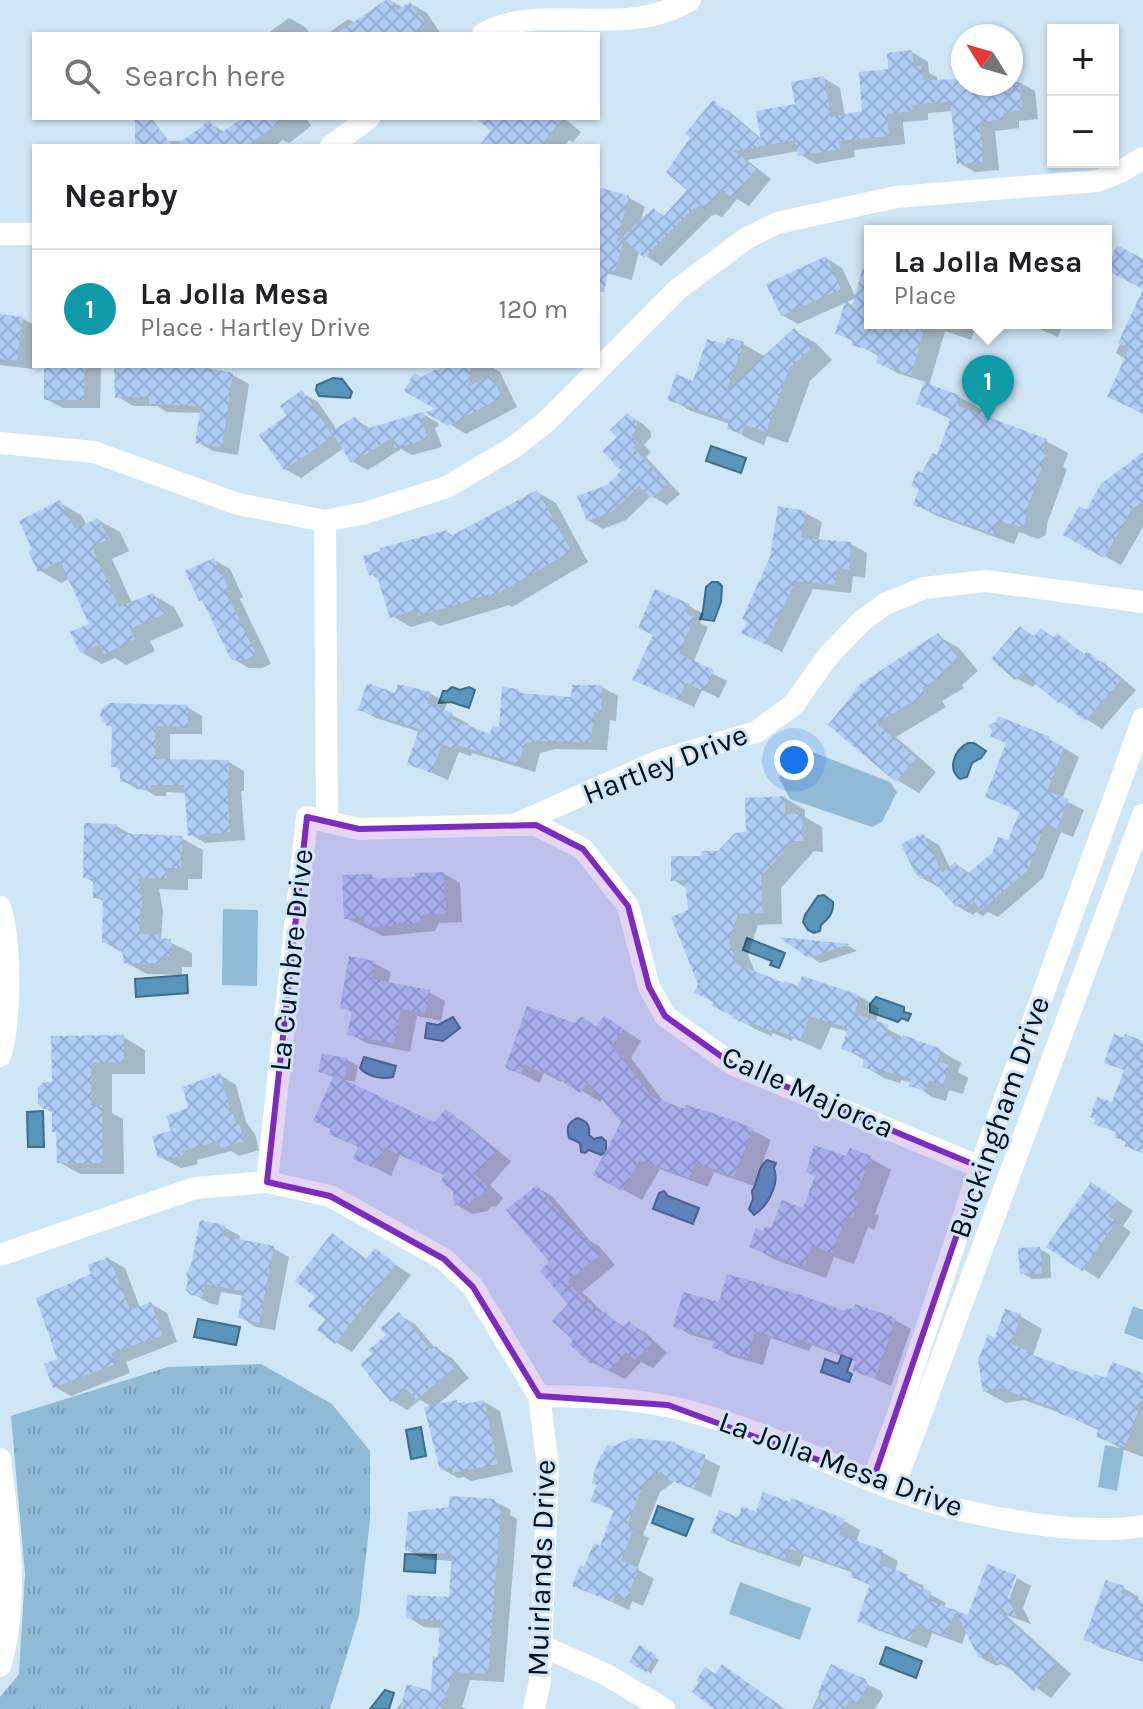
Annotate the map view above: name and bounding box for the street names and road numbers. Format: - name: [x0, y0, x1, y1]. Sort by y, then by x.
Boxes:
- street label: Hartley Drive: [577, 716, 753, 812]
- street label: La Cumbre Drive: [261, 847, 321, 1073]
- street label: Buckingham Drive: [941, 992, 1057, 1242]
- street label: Calle Majorca: [716, 1038, 900, 1146]
- street label: La Jolla Mesa Drive: [714, 1403, 968, 1525]
- street label: Muirlands Drive: [519, 1459, 563, 1677]

